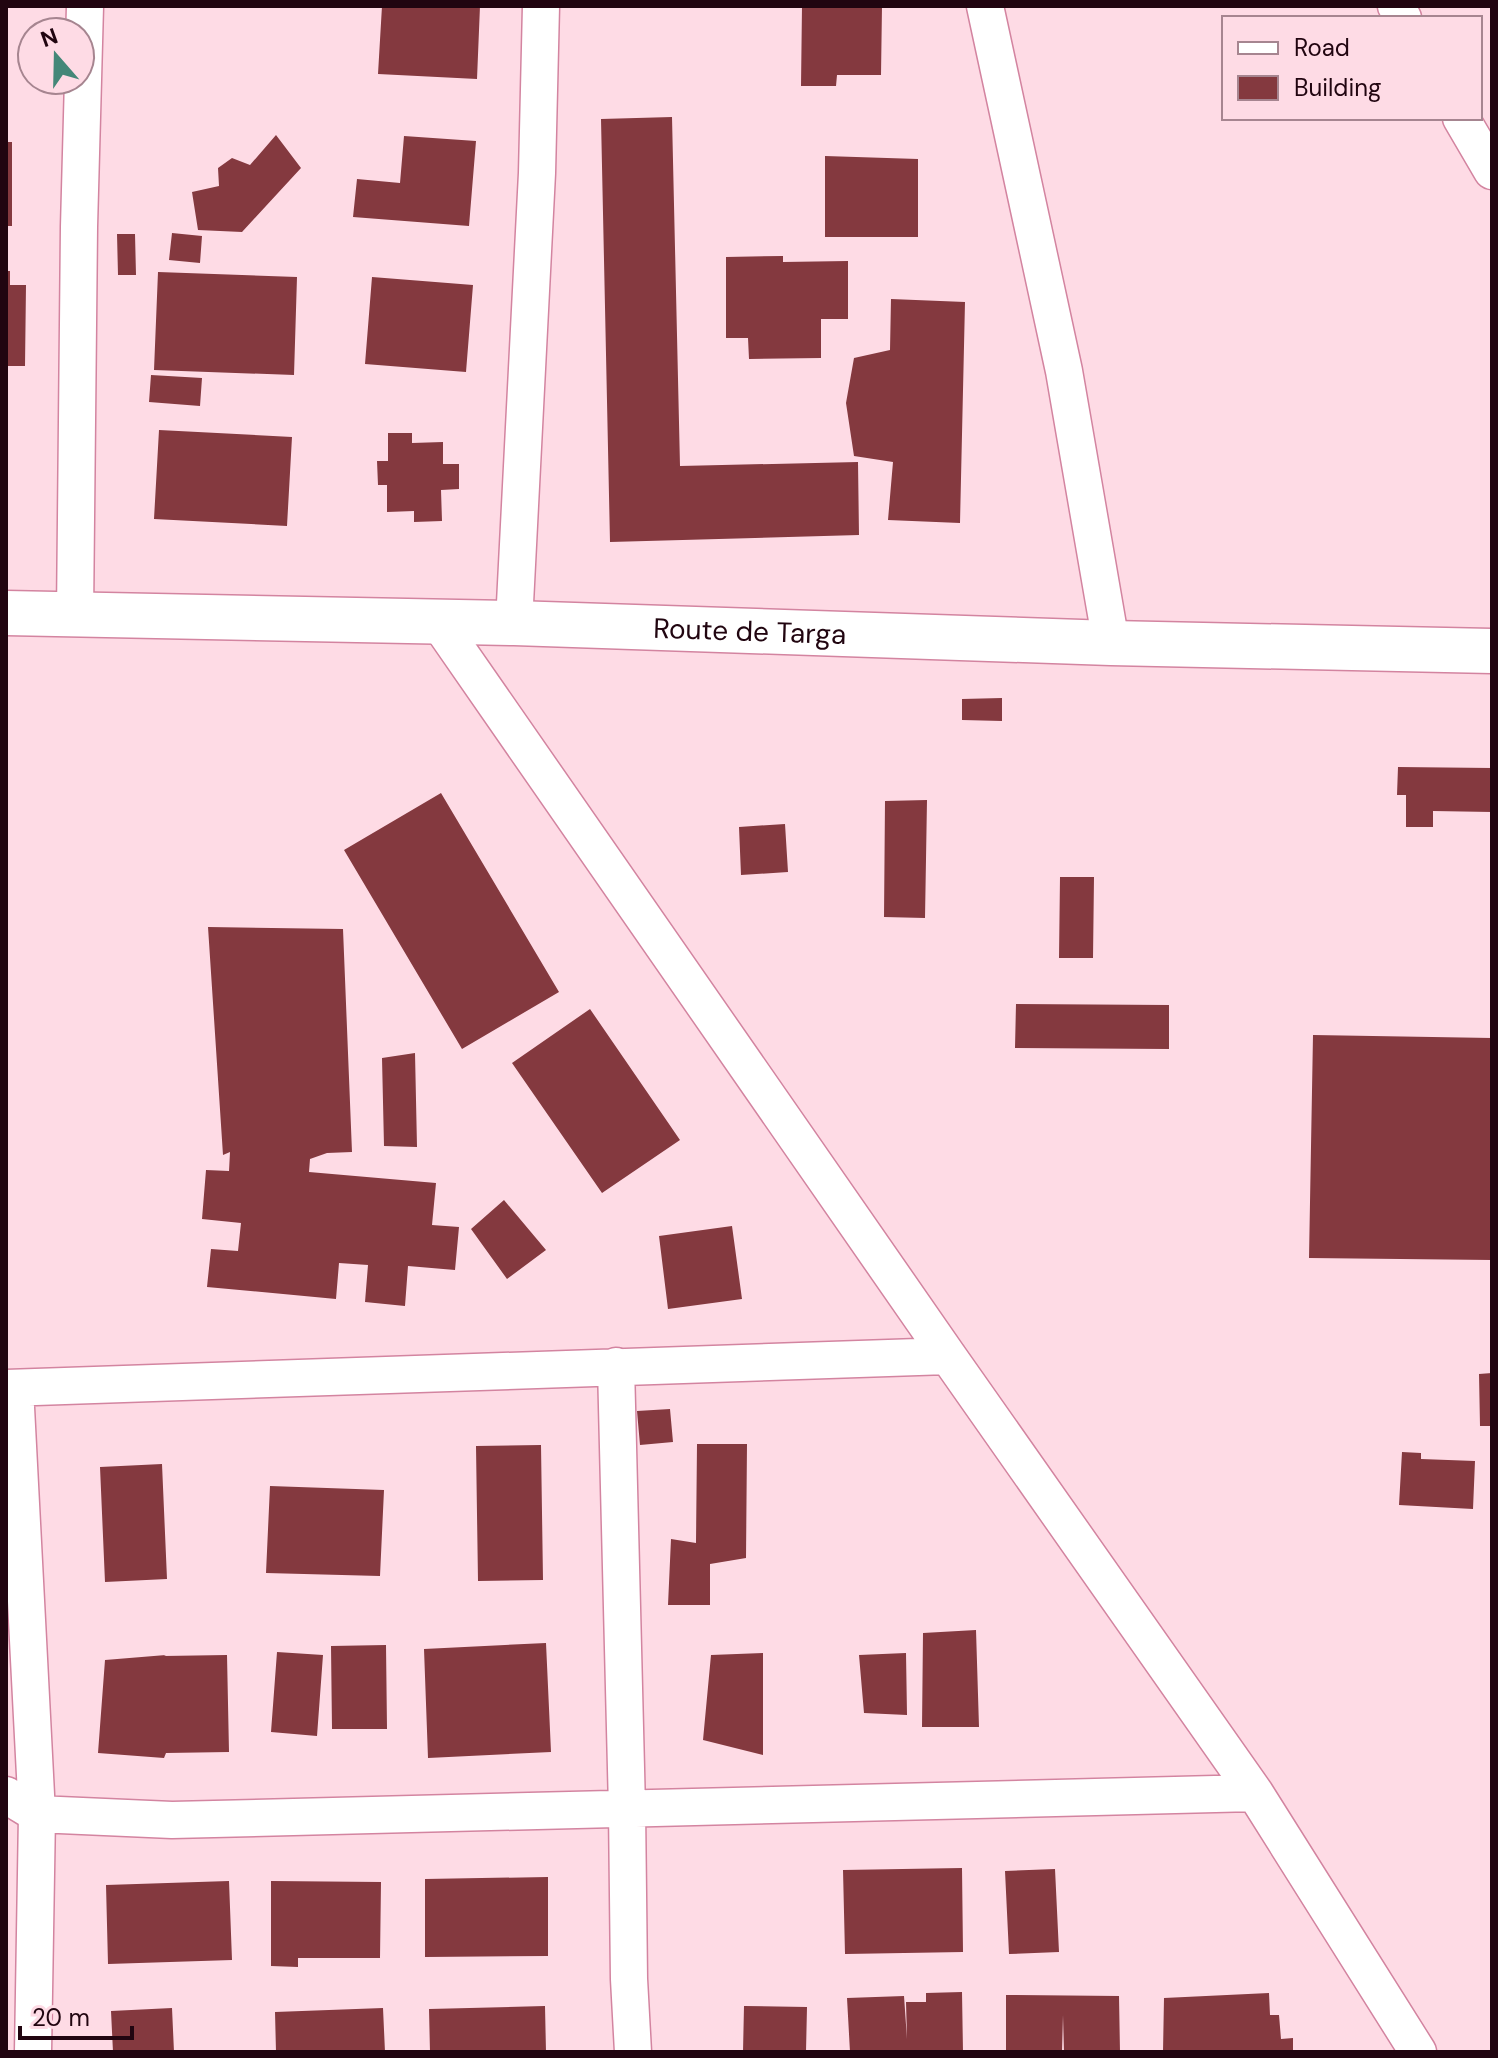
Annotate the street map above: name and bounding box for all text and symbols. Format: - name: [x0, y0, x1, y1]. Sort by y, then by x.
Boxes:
- north arrow: [16, 16, 96, 96]
- legend: [1222, 16, 1482, 120]
- text: N: [37, 21, 62, 54]
- text: Road: [1294, 32, 1350, 63]
- text: Building: [1294, 72, 1381, 103]
- street label: Route de Targa: [653, 610, 847, 653]
- scale bar: [20, 1990, 132, 2040]
- text: 20 m: [32, 2002, 90, 2033]

